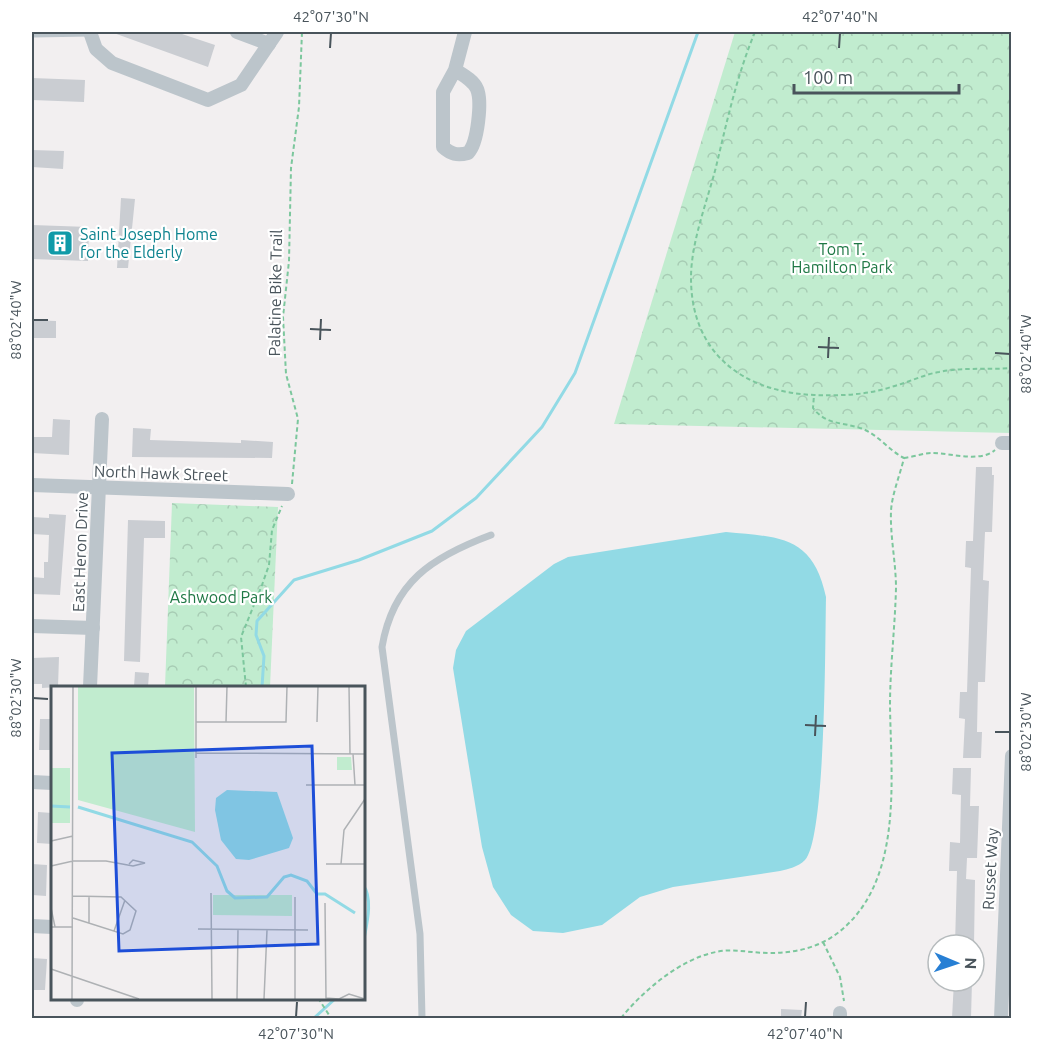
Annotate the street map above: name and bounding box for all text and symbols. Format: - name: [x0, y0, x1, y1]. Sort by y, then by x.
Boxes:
- text: 42°07'30"N: [293, 8, 369, 25]
- text: 42°07'40"N: [802, 8, 878, 25]
- scale bar: [794, 57, 959, 95]
- text: 100 m: [803, 67, 853, 87]
- place label: Saint Joseph Home for the Elderly: [80, 225, 218, 261]
- building icon: Saint Joseph Home for the Elderly: [45, 228, 75, 258]
- street label: Palatine Bike Trail: [265, 229, 285, 357]
- park label: Tom T. Hamilton Park: [791, 240, 893, 276]
- text: 88°02'40"W: [7, 280, 24, 360]
- text: 88°02'40"W: [1017, 314, 1034, 394]
- street label: North Hawk Street: [94, 462, 229, 484]
- street label: East Heron Drive: [69, 492, 91, 612]
- park label: Ashwood Park: [170, 588, 272, 606]
- text: 88°02'30"W: [7, 658, 24, 738]
- inset map: [51, 686, 364, 999]
- text: 88°02'30"W: [1017, 692, 1034, 772]
- street label: Russet Way: [979, 827, 1001, 911]
- north arrow: [926, 933, 986, 993]
- text: N: [962, 957, 980, 970]
- text: 42°07'30"N: [258, 1025, 334, 1042]
- text: 42°07'40"N: [767, 1025, 843, 1042]

